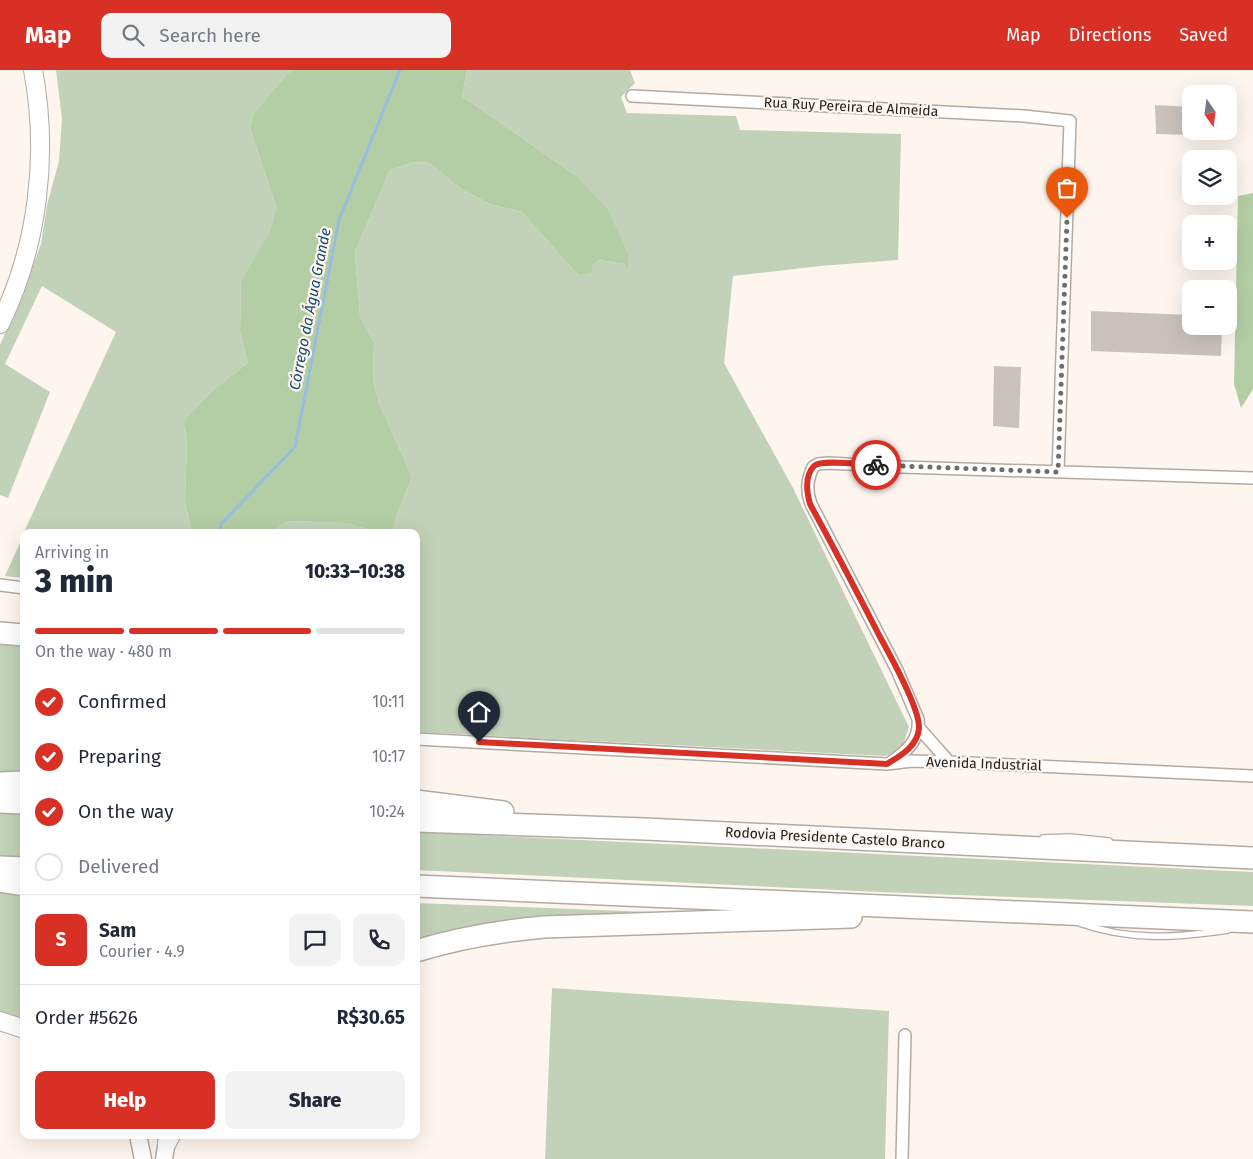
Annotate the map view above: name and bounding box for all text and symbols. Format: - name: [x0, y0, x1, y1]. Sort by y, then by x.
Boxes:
- search box: [101, 13, 451, 58]
- text: Map: [25, 21, 71, 49]
- icon: search: [119, 21, 147, 49]
- text: Search here: [159, 24, 261, 47]
- text: Map: [1006, 24, 1041, 46]
- text: Directions: [1069, 24, 1151, 46]
- text: Saved: [1179, 24, 1228, 46]
- north arrow: [1182, 85, 1238, 140]
- map controls: [1182, 85, 1237, 335]
- street label: Rua Ruy Pereira de Almeida: [763, 94, 939, 120]
- button: layers: [1182, 150, 1237, 205]
- pin: [1046, 167, 1088, 218]
- icon: bag: [1053, 174, 1081, 202]
- button: +: [1182, 215, 1237, 270]
- water label: Córrego da Água Grande: [285, 226, 335, 391]
- button: −: [1182, 280, 1237, 335]
- courier: [851, 440, 901, 490]
- icon: bike: [862, 451, 890, 479]
- text: Arriving in: [35, 543, 109, 562]
- text: 10:33–10:38: [305, 560, 405, 583]
- text: 3 min: [35, 562, 113, 600]
- text: On the way · 480 m: [35, 642, 172, 661]
- icon: check: [35, 688, 63, 716]
- text: Confirmed: [78, 690, 167, 713]
- pin: [458, 691, 500, 742]
- text: 10:11: [372, 692, 405, 711]
- icon: home: [465, 698, 493, 726]
- icon: check: [35, 743, 63, 771]
- text: Preparing: [78, 745, 161, 768]
- text: 10:17: [372, 747, 405, 766]
- street label: Avenida Industrial: [926, 753, 1042, 775]
- icon: check: [35, 798, 63, 826]
- text: On the way: [78, 800, 174, 823]
- text: 10:24: [369, 802, 405, 821]
- street label: Rodovia Presidente Castelo Branco: [725, 824, 945, 852]
- text: Delivered: [78, 855, 160, 878]
- button: chat: [289, 914, 341, 966]
- button: phone: [353, 914, 405, 966]
- text: Sam: [99, 919, 136, 942]
- text: S: [56, 928, 66, 951]
- text: Courier · 4.9: [99, 942, 185, 961]
- text: Order #5626: [35, 1006, 138, 1029]
- text: R$30.65: [337, 1006, 405, 1029]
- button: Help: [35, 1071, 215, 1129]
- button: Share: [225, 1071, 405, 1129]

